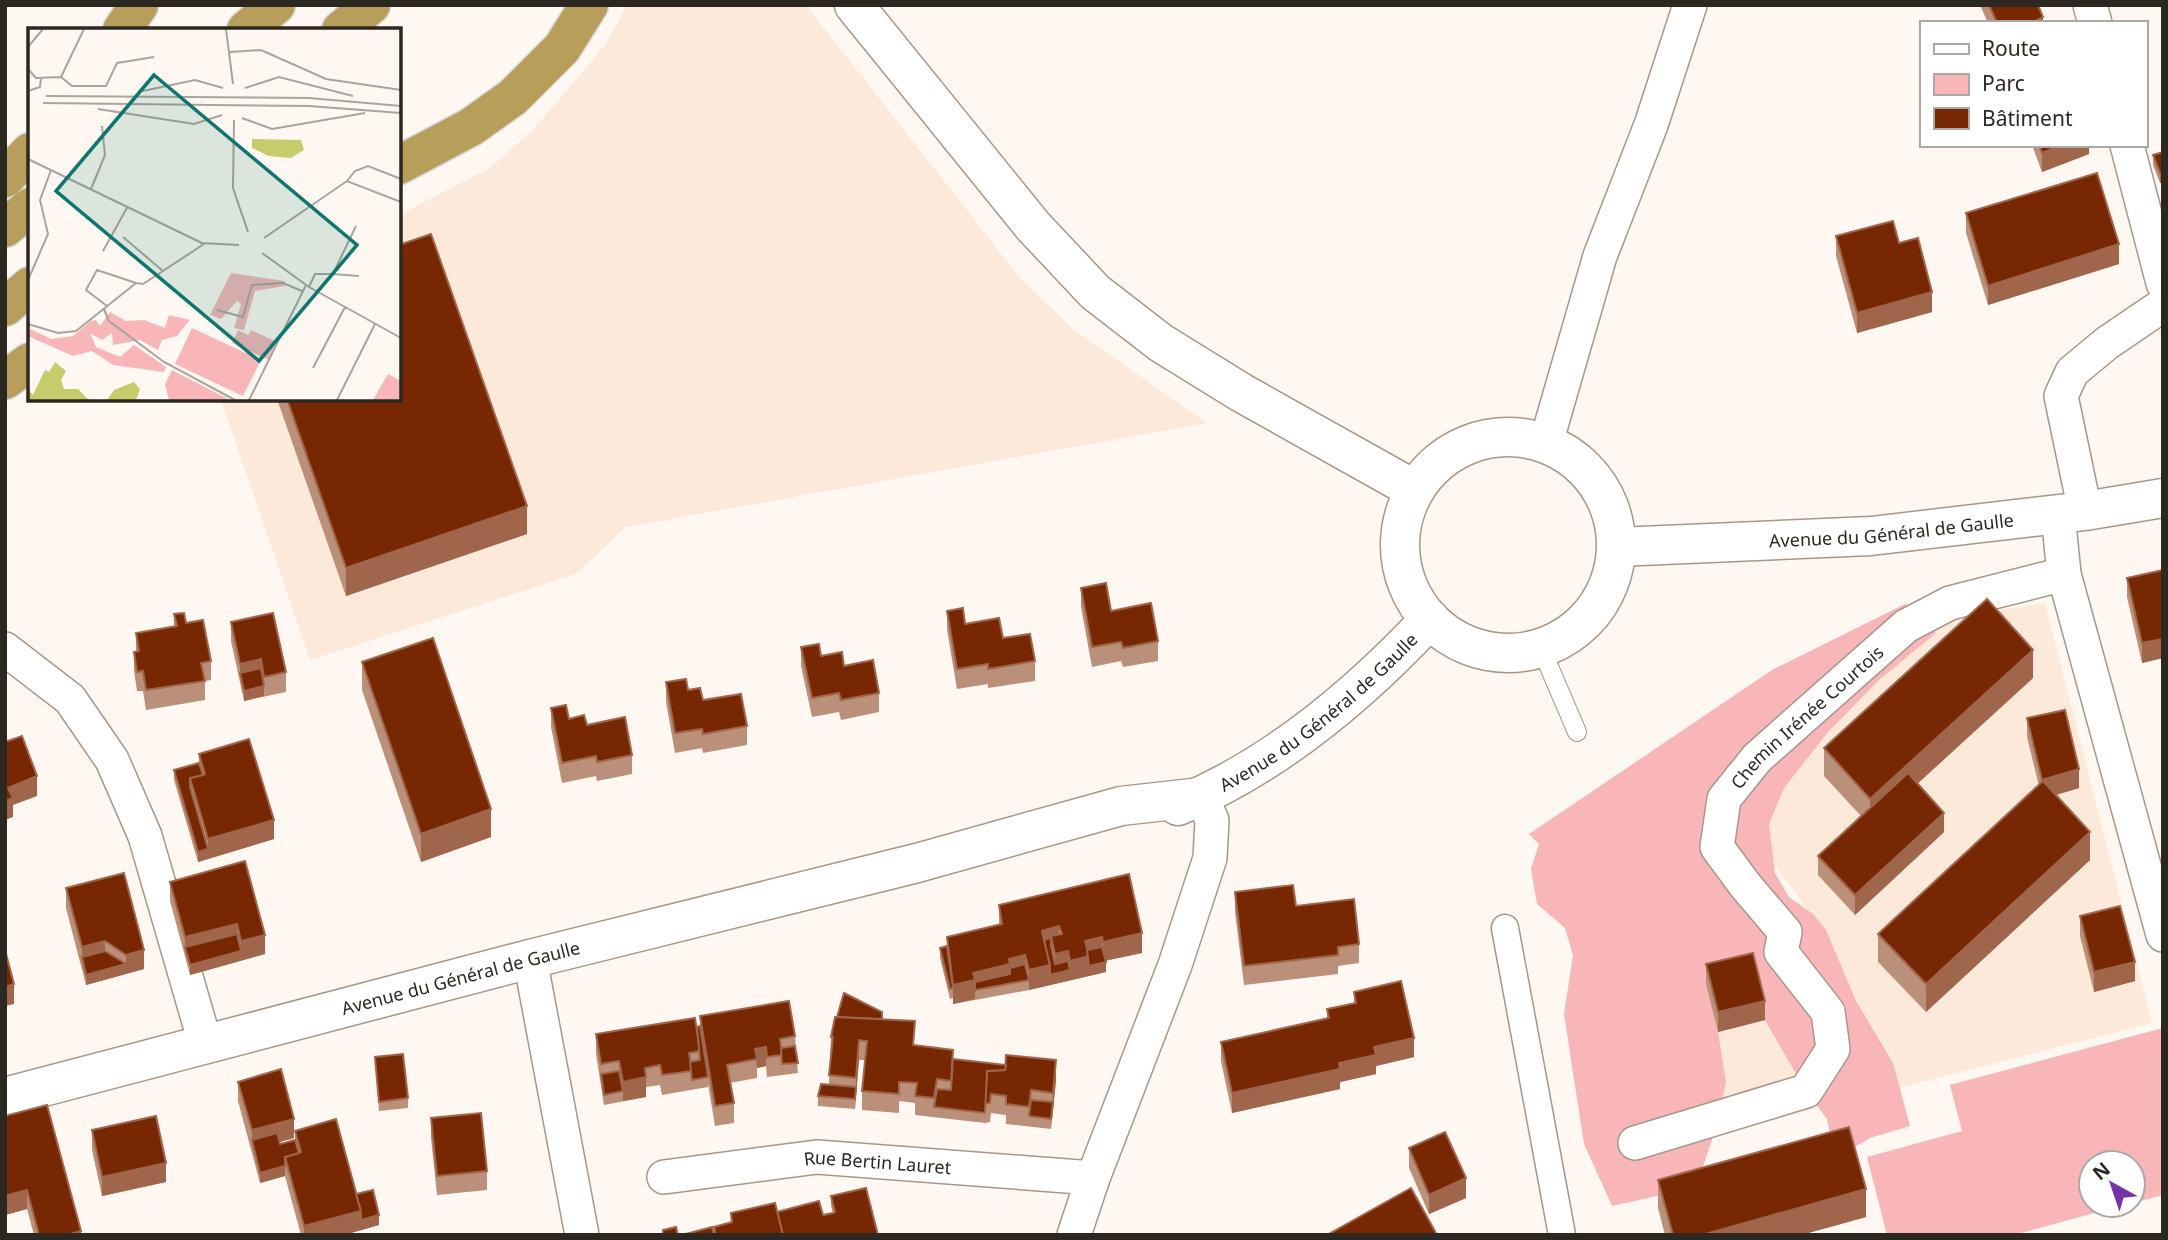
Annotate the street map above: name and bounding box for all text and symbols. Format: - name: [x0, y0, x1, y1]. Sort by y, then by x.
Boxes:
- legend: [1920, 21, 2147, 147]
- inset map: [28, 28, 401, 401]
- text: Route: [1982, 34, 2040, 62]
- text: Parc: [1982, 69, 2025, 97]
- text: Bâtiment: [1982, 104, 2073, 132]
- street label: Avenue du Général de Gaulle: [1769, 507, 2015, 552]
- street label: Avenue du Général de Gaulle: [1215, 627, 1423, 797]
- street label: Chemin Irénée Courtois: [1725, 640, 1888, 794]
- street label: Avenue du Général de Gaulle: [339, 935, 582, 1020]
- street label: Rue Bertin Lauret: [802, 1145, 953, 1179]
- north arrow: [2077, 1149, 2147, 1219]
- text: N: [2087, 1156, 2115, 1186]

